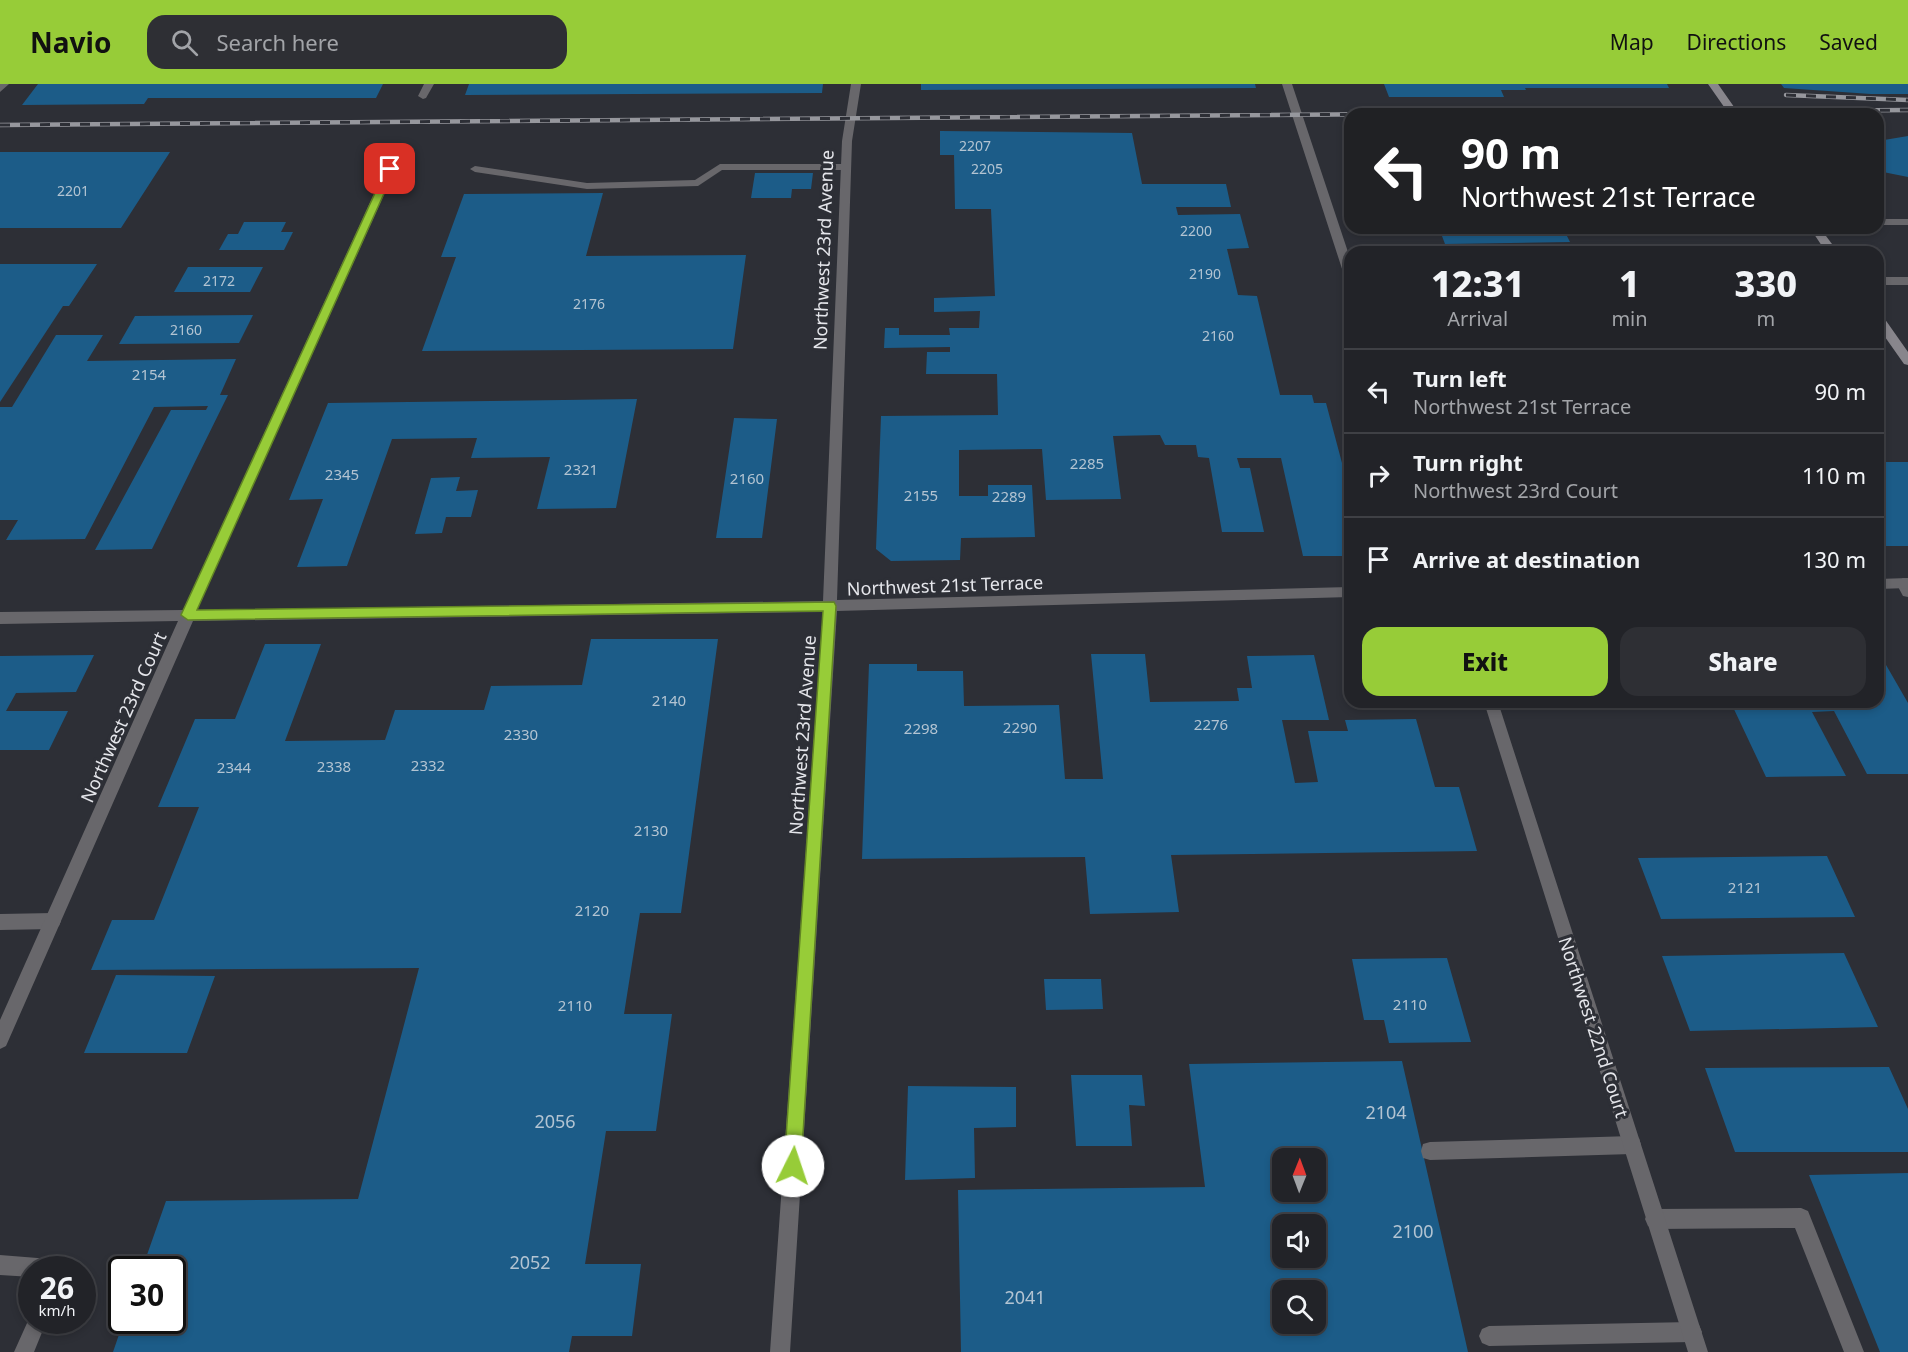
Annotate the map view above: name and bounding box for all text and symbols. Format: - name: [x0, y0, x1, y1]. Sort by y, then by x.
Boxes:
- search box: [147, 15, 567, 69]
- text: Navio: [30, 23, 111, 61]
- icon: search: [168, 26, 201, 59]
- text: Search here: [216, 27, 339, 57]
- text: Map: [1610, 28, 1654, 56]
- text: Directions: [1687, 28, 1786, 56]
- text: Saved: [1819, 28, 1878, 56]
- text: 90 m: [1461, 124, 1561, 181]
- icon: left: [1362, 132, 1440, 210]
- house number: 2207: [959, 136, 991, 155]
- pin: [364, 143, 415, 194]
- street label: Northwest 23rd Avenue: [808, 149, 838, 351]
- icon: arrive: [373, 152, 406, 185]
- house number: 2205: [971, 159, 1003, 178]
- text: Northwest 21st Terrace: [1461, 178, 1756, 215]
- house number: 2201: [57, 181, 89, 200]
- house number: 2200: [1180, 221, 1212, 240]
- text: 12:31: [1431, 259, 1524, 308]
- text: 1: [1619, 259, 1640, 308]
- text: 330: [1735, 259, 1797, 308]
- house number: 2190: [1189, 264, 1221, 283]
- house number: 2172: [203, 271, 235, 290]
- house number: 2176: [573, 294, 605, 313]
- text: Arrival: [1447, 305, 1508, 332]
- text: min: [1611, 305, 1648, 332]
- text: m: [1756, 305, 1775, 332]
- house number: 2160: [170, 320, 202, 339]
- house number: 2160: [1202, 326, 1234, 345]
- text: Turn left: [1413, 363, 1507, 393]
- house number: 2154: [132, 364, 167, 384]
- icon: left: [1362, 375, 1395, 408]
- text: 90 m: [1815, 376, 1866, 406]
- text: Northwest 21st Terrace: [1413, 393, 1631, 420]
- text: Turn right: [1413, 447, 1523, 477]
- house number: 2285: [1070, 453, 1104, 473]
- house number: 2321: [564, 459, 598, 479]
- icon: right: [1362, 459, 1395, 492]
- text: 110 m: [1802, 460, 1866, 490]
- house number: 2345: [325, 464, 359, 484]
- house number: 2160: [730, 468, 764, 488]
- text: Northwest 23rd Court: [1413, 477, 1618, 504]
- house number: 2155: [904, 485, 938, 505]
- house number: 2289: [992, 486, 1026, 506]
- icon: arrive: [1362, 543, 1395, 576]
- text: Arrive at destination: [1413, 544, 1640, 574]
- text: 130 m: [1802, 544, 1866, 574]
- street label: Northwest 21st Terrace: [846, 570, 1044, 600]
- street label: Northwest 23rd Court: [75, 627, 172, 806]
- button: Exit: [1362, 627, 1608, 696]
- button: Share: [1620, 627, 1866, 696]
- street label: Northwest 23rd Avenue: [783, 634, 821, 836]
- house number: 2140: [652, 690, 686, 710]
- house number: 2276: [1194, 714, 1228, 734]
- house number: 2290: [1003, 717, 1037, 737]
- house number: 2298: [904, 718, 938, 738]
- house number: 2330: [504, 724, 538, 744]
- house number: 2332: [411, 755, 445, 775]
- house number: 2338: [317, 756, 351, 776]
- house number: 2344: [217, 757, 252, 777]
- house number: 2130: [634, 820, 668, 840]
- house number: 2121: [1728, 877, 1762, 897]
- house number: 2120: [575, 900, 609, 920]
- street label: Northwest 22nd Court: [1553, 934, 1635, 1121]
- house number: 2110: [1393, 994, 1427, 1014]
- house number: 2110: [558, 995, 592, 1015]
- house number: 2104: [1365, 1100, 1407, 1124]
- house number: 2056: [534, 1109, 576, 1133]
- position arrow: [761, 1134, 825, 1198]
- north arrow: [1272, 1148, 1326, 1202]
- map controls: [1272, 1148, 1326, 1334]
- button: sound: [1272, 1214, 1326, 1268]
- house number: 2100: [1392, 1219, 1434, 1243]
- house number: 2052: [509, 1250, 551, 1274]
- speed limit sign: 30: [108, 1256, 186, 1334]
- text: 26: [40, 1267, 74, 1308]
- button: search: [1272, 1280, 1326, 1334]
- house number: 2041: [1004, 1285, 1046, 1309]
- text: km/h: [39, 1300, 75, 1320]

